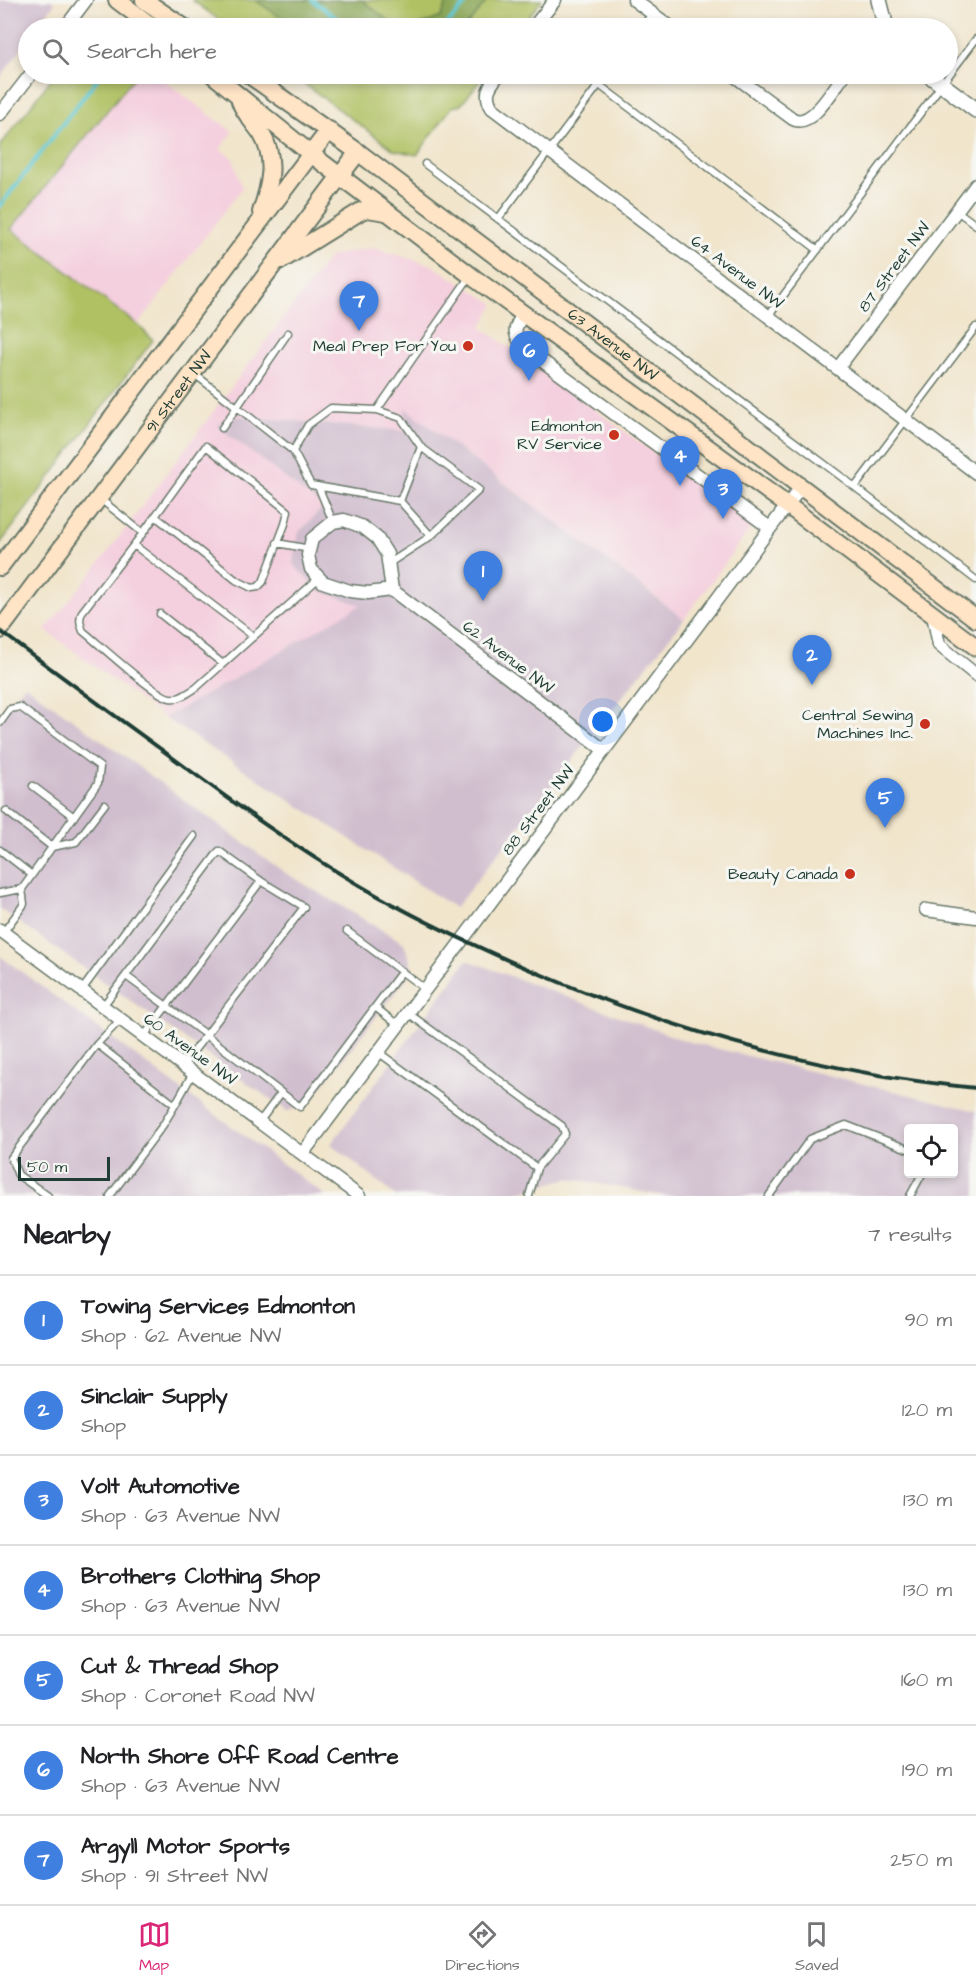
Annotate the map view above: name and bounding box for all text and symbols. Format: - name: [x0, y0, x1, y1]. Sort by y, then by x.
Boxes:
- search box: [18, 18, 958, 84]
- icon: search: [39, 35, 72, 68]
- text: Search here: [87, 36, 217, 67]
- street label: 87 Street NW: [853, 217, 935, 317]
- street label: 64 Avenue NW: [686, 230, 788, 314]
- pin: 7: [340, 282, 378, 331]
- street label: 63 Avenue NW: [563, 303, 662, 386]
- pin: 6: [510, 332, 548, 381]
- place label: Meal Prep For You: [313, 335, 456, 357]
- marker: Meal Prep For You: [461, 339, 475, 353]
- street label: 91 Street NW: [140, 346, 217, 437]
- place label: Edmonton RV Service: [517, 415, 602, 455]
- marker: Edmonton RV Service: [607, 428, 621, 442]
- pin: 4: [660, 436, 700, 486]
- pin: 3: [704, 470, 742, 519]
- pin: 1: [464, 552, 502, 601]
- street label: 62 Avenue NW: [458, 615, 558, 699]
- pin: 2: [792, 636, 832, 685]
- place label: Central Sewing Machines Inc.: [802, 704, 913, 744]
- your location: [588, 707, 617, 736]
- marker: Central Sewing Machines Inc.: [918, 717, 932, 731]
- street label: 88 Street NW: [497, 760, 579, 860]
- pin: 5: [866, 778, 904, 828]
- place label: Beauty Canada: [728, 863, 838, 886]
- marker: Beauty Canada: [843, 867, 857, 881]
- street label: 60 Avenue NW: [139, 1008, 241, 1090]
- map controls: [904, 1124, 958, 1178]
- button: locate: [904, 1124, 958, 1178]
- scale bar: [18, 1154, 110, 1182]
- text: 50 m: [27, 1156, 67, 1178]
- text: Nearby: [24, 1217, 111, 1253]
- text: 7 results: [868, 1221, 952, 1249]
- text: Towing Services Edmonton: [81, 1291, 355, 1322]
- text: 1: [42, 1306, 45, 1334]
- text: 90 m: [904, 1306, 952, 1334]
- text: Shop · 62 Avenue NW: [81, 1322, 281, 1350]
- text: Sinclair Supply: [81, 1381, 228, 1412]
- text: 2: [38, 1396, 49, 1424]
- text: 120 m: [902, 1396, 952, 1424]
- text: Shop: [81, 1412, 126, 1440]
- text: Volt Automotive: [81, 1471, 240, 1502]
- text: 3: [38, 1486, 49, 1514]
- text: 130 m: [903, 1486, 952, 1514]
- text: Shop · 63 Avenue NW: [81, 1502, 280, 1530]
- text: Brothers Clothing Shop: [81, 1561, 320, 1592]
- text: 4: [37, 1576, 50, 1604]
- text: 130 m: [903, 1576, 952, 1604]
- text: Shop · 63 Avenue NW: [81, 1592, 280, 1620]
- text: Cut & Thread Shop: [81, 1651, 279, 1682]
- text: 5: [36, 1666, 51, 1694]
- text: 160 m: [901, 1666, 952, 1694]
- text: Shop · Coronet Road NW: [81, 1682, 315, 1710]
- text: North Shore Off Road Centre: [81, 1741, 399, 1772]
- text: 6: [37, 1756, 50, 1784]
- text: 190 m: [902, 1756, 952, 1784]
- text: Shop · 63 Avenue NW: [81, 1772, 280, 1800]
- text: Argyll Motor Sports: [81, 1831, 290, 1862]
- text: 7: [37, 1846, 50, 1874]
- text: 250 m: [890, 1846, 952, 1874]
- text: Shop · 91 Street NW: [81, 1862, 268, 1890]
- tab: Map: [138, 1918, 171, 1976]
- tab: Directions: [446, 1918, 520, 1976]
- tab: Saved: [795, 1918, 838, 1976]

